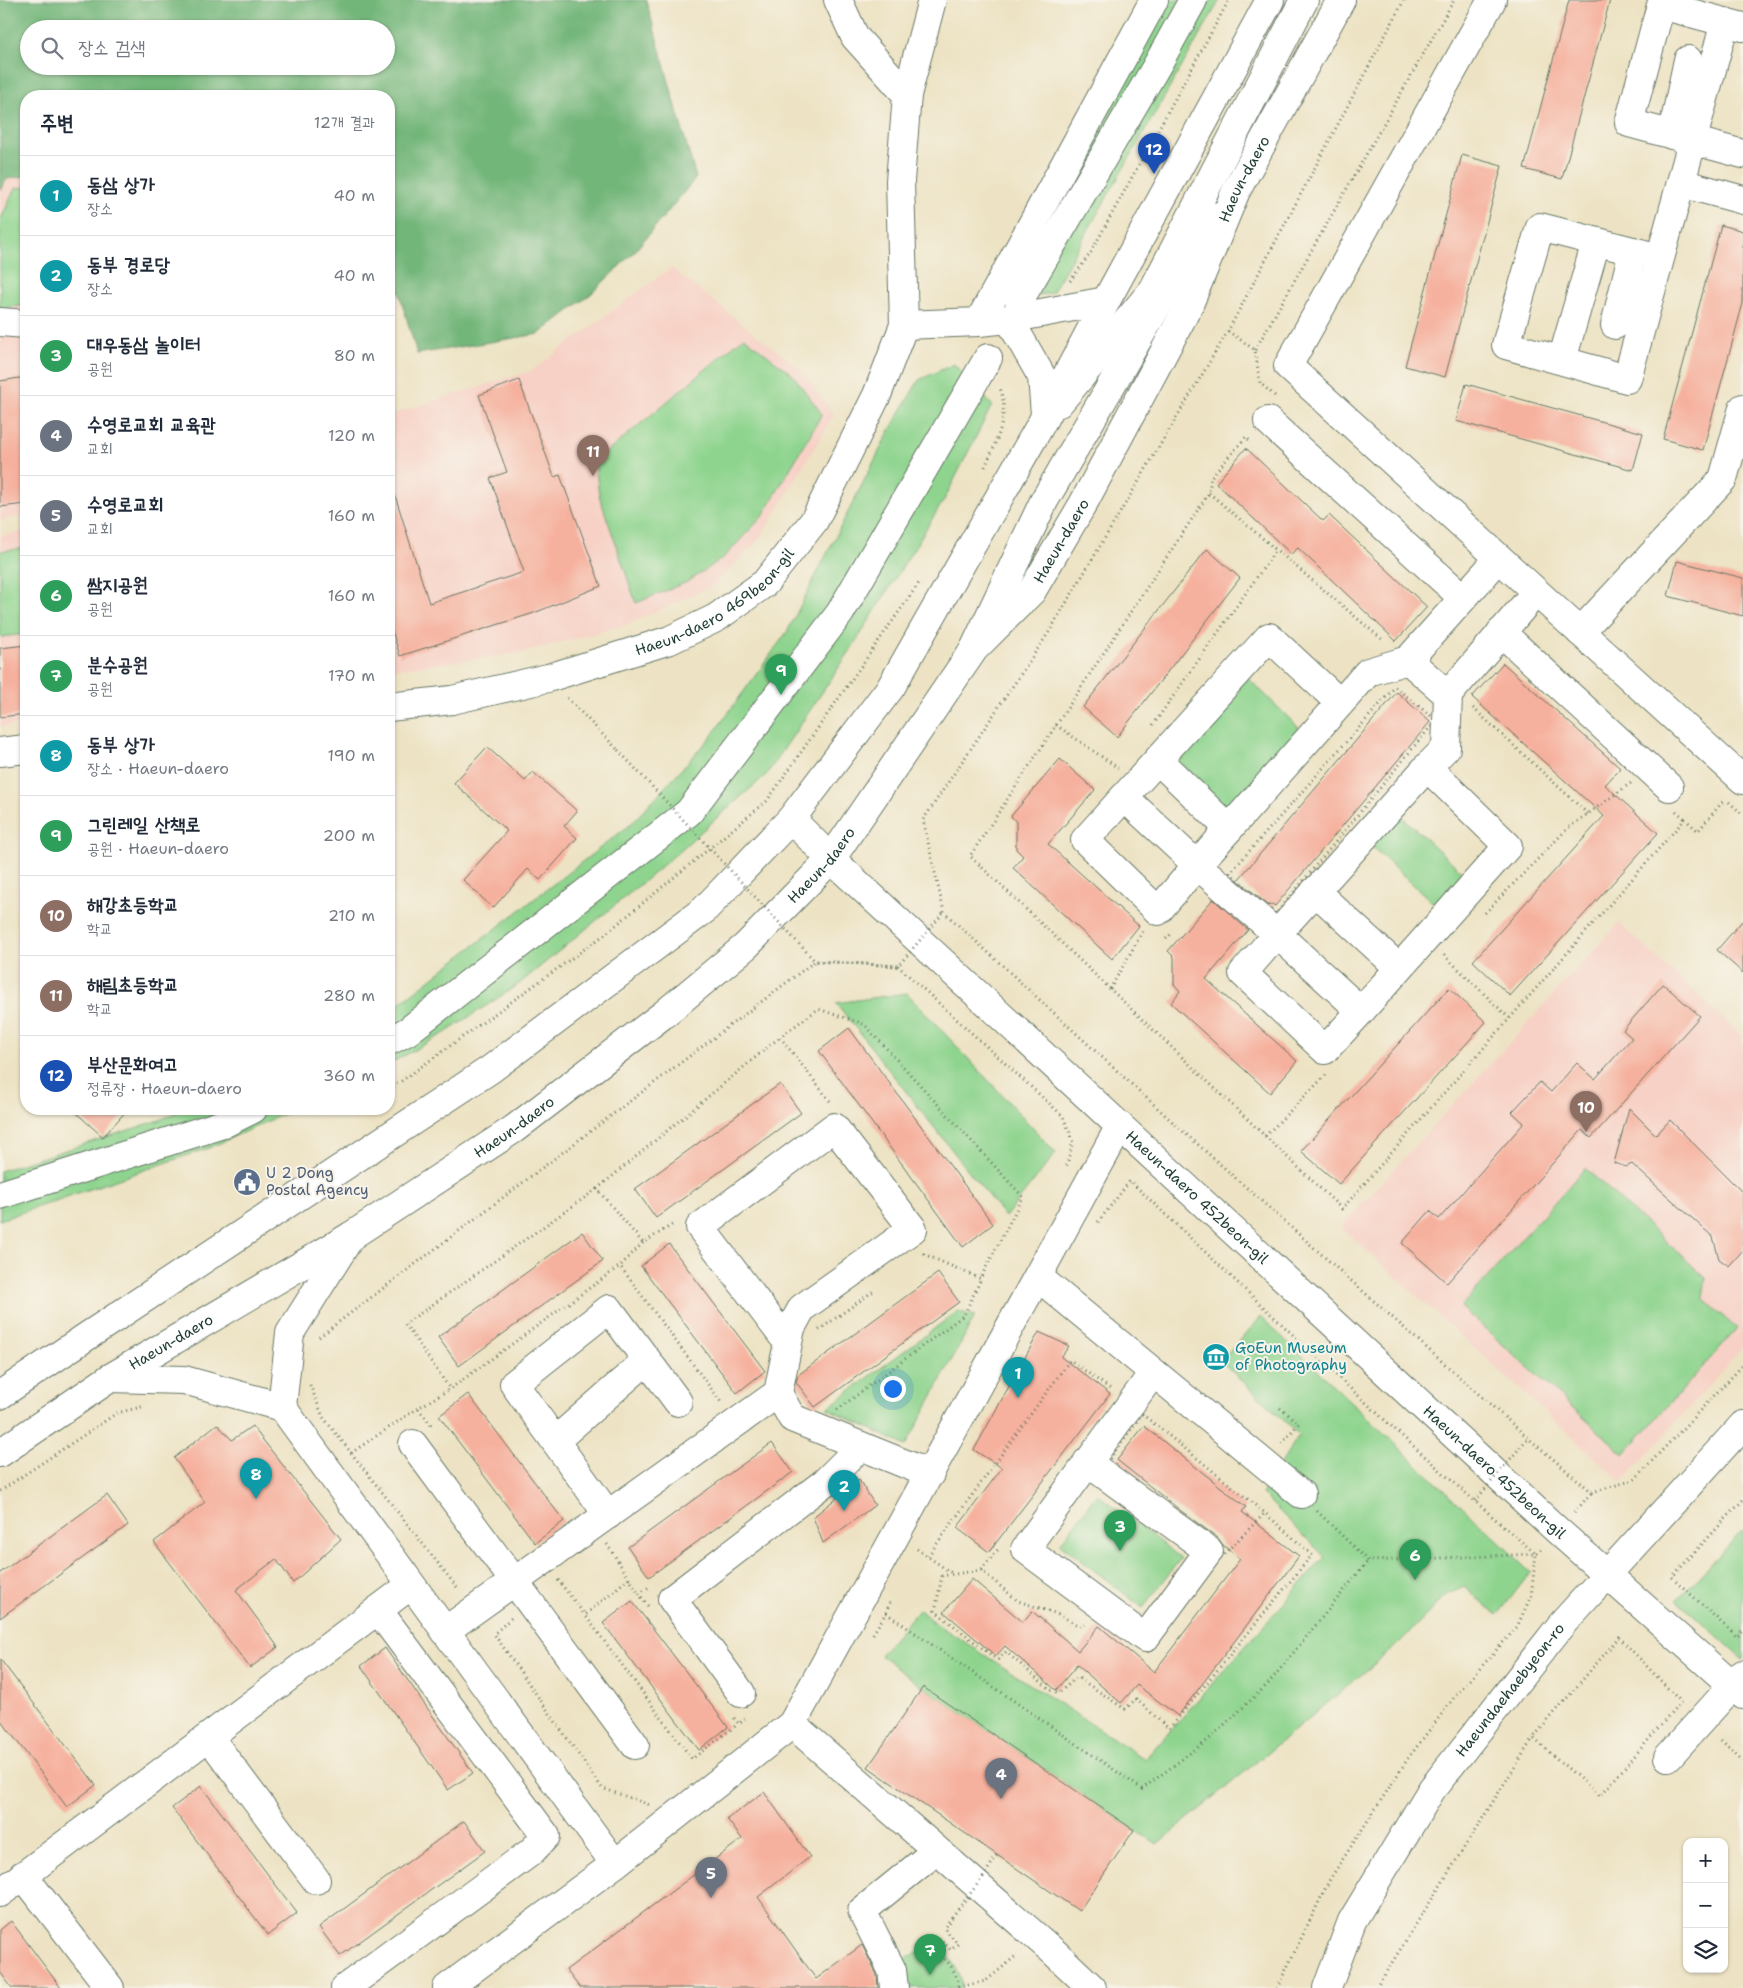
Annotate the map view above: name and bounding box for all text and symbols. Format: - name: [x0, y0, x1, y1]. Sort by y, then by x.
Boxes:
- search box: [20, 20, 395, 75]
- icon: search: [38, 34, 66, 62]
- text: 장소 검색: [78, 35, 146, 60]
- text: 주변: [40, 109, 74, 137]
- text: 12개 결과: [314, 112, 375, 133]
- street label: Haeun-daero: [1214, 132, 1274, 225]
- pin: 12: [1138, 133, 1170, 174]
- text: 동삼 상가: [87, 172, 155, 197]
- text: 1: [52, 185, 60, 206]
- text: 40 m: [333, 185, 375, 206]
- text: 장소: [87, 198, 113, 219]
- text: 동부 경로당: [87, 252, 170, 277]
- text: 2: [50, 265, 62, 286]
- text: 40 m: [333, 265, 375, 286]
- text: 장소: [87, 278, 113, 299]
- text: 대우동삼 놀이터: [87, 332, 201, 357]
- text: 3: [50, 345, 62, 366]
- text: 80 m: [334, 345, 375, 366]
- text: 공원: [87, 358, 113, 379]
- text: 수영로교회 교육관: [87, 412, 216, 437]
- text: 4: [50, 425, 62, 446]
- text: 120 m: [328, 425, 375, 446]
- pin: 11: [577, 435, 609, 476]
- text: 교회: [87, 438, 113, 459]
- text: 수영로교회: [87, 492, 163, 517]
- street label: Haeun-daero: [1029, 495, 1094, 587]
- text: 5: [51, 505, 61, 526]
- text: 160 m: [328, 505, 375, 526]
- text: 교회: [87, 518, 113, 539]
- street label: Haeun-daero 469beon-gil: [632, 544, 799, 660]
- text: 쌈지공원: [87, 572, 148, 597]
- text: 6: [50, 585, 62, 606]
- text: 160 m: [328, 585, 375, 606]
- text: 공원: [87, 598, 113, 619]
- text: 분수공원: [87, 652, 148, 677]
- pin: 9: [765, 654, 797, 695]
- text: 7: [50, 665, 62, 686]
- text: 170 m: [328, 665, 375, 686]
- text: 공원: [87, 678, 113, 699]
- text: 동부 상가: [87, 732, 155, 757]
- text: 8: [50, 745, 62, 766]
- text: 190 m: [328, 745, 375, 766]
- text: 장소 · Haeun-daero: [87, 758, 229, 779]
- text: 그린레일 산책로: [87, 812, 201, 837]
- street label: Haeun-daero: [783, 823, 860, 908]
- text: 9: [50, 825, 62, 846]
- text: 200 m: [323, 825, 375, 846]
- text: 공원 · Haeun-daero: [87, 838, 229, 859]
- text: 해강초등학교: [87, 892, 179, 917]
- text: 10: [47, 905, 65, 926]
- text: 210 m: [328, 905, 375, 926]
- text: 학교: [87, 918, 113, 939]
- text: 해림초등학교: [87, 972, 179, 997]
- text: 11: [49, 985, 63, 1006]
- text: 280 m: [323, 985, 375, 1006]
- text: 학교: [87, 998, 113, 1019]
- text: 부산문화여고: [87, 1052, 179, 1077]
- text: 12: [47, 1065, 65, 1086]
- text: 360 m: [323, 1065, 375, 1086]
- text: 정류장 · Haeun-daero: [87, 1078, 242, 1099]
- pin: 10: [1570, 1091, 1602, 1132]
- street label: Haeun-daero: [470, 1092, 559, 1163]
- street label: Haeun-daero 452beon-gil: [1121, 1126, 1273, 1269]
- place label: U 2 Dong Postal Agency: [266, 1163, 369, 1200]
- public building icon: U 2 Dong Postal Agency: [232, 1167, 262, 1197]
- street label: Haeun-daero: [125, 1309, 217, 1375]
- place label: GoEun Museum of Photography: [1235, 1338, 1347, 1375]
- museum icon: GoEun Museum of Photography: [1201, 1342, 1231, 1372]
- pin: 1: [1002, 1357, 1034, 1398]
- your location: [880, 1376, 906, 1402]
- street label: Haeun-daero 452beon-gil: [1419, 1401, 1571, 1544]
- pin: 8: [240, 1458, 272, 1499]
- pin: 2: [828, 1470, 860, 1511]
- pin: 3: [1104, 1510, 1136, 1551]
- pin: 6: [1399, 1539, 1431, 1580]
- street label: Haeundaehaebyeon-ro: [1451, 1619, 1569, 1761]
- pin: 4: [985, 1758, 1017, 1799]
- map controls: [1683, 1838, 1728, 1973]
- button: +: [1683, 1838, 1728, 1883]
- pin: 5: [695, 1857, 727, 1898]
- button: −: [1683, 1883, 1728, 1928]
- button: layers: [1683, 1928, 1728, 1973]
- pin: 7: [914, 1934, 946, 1975]

